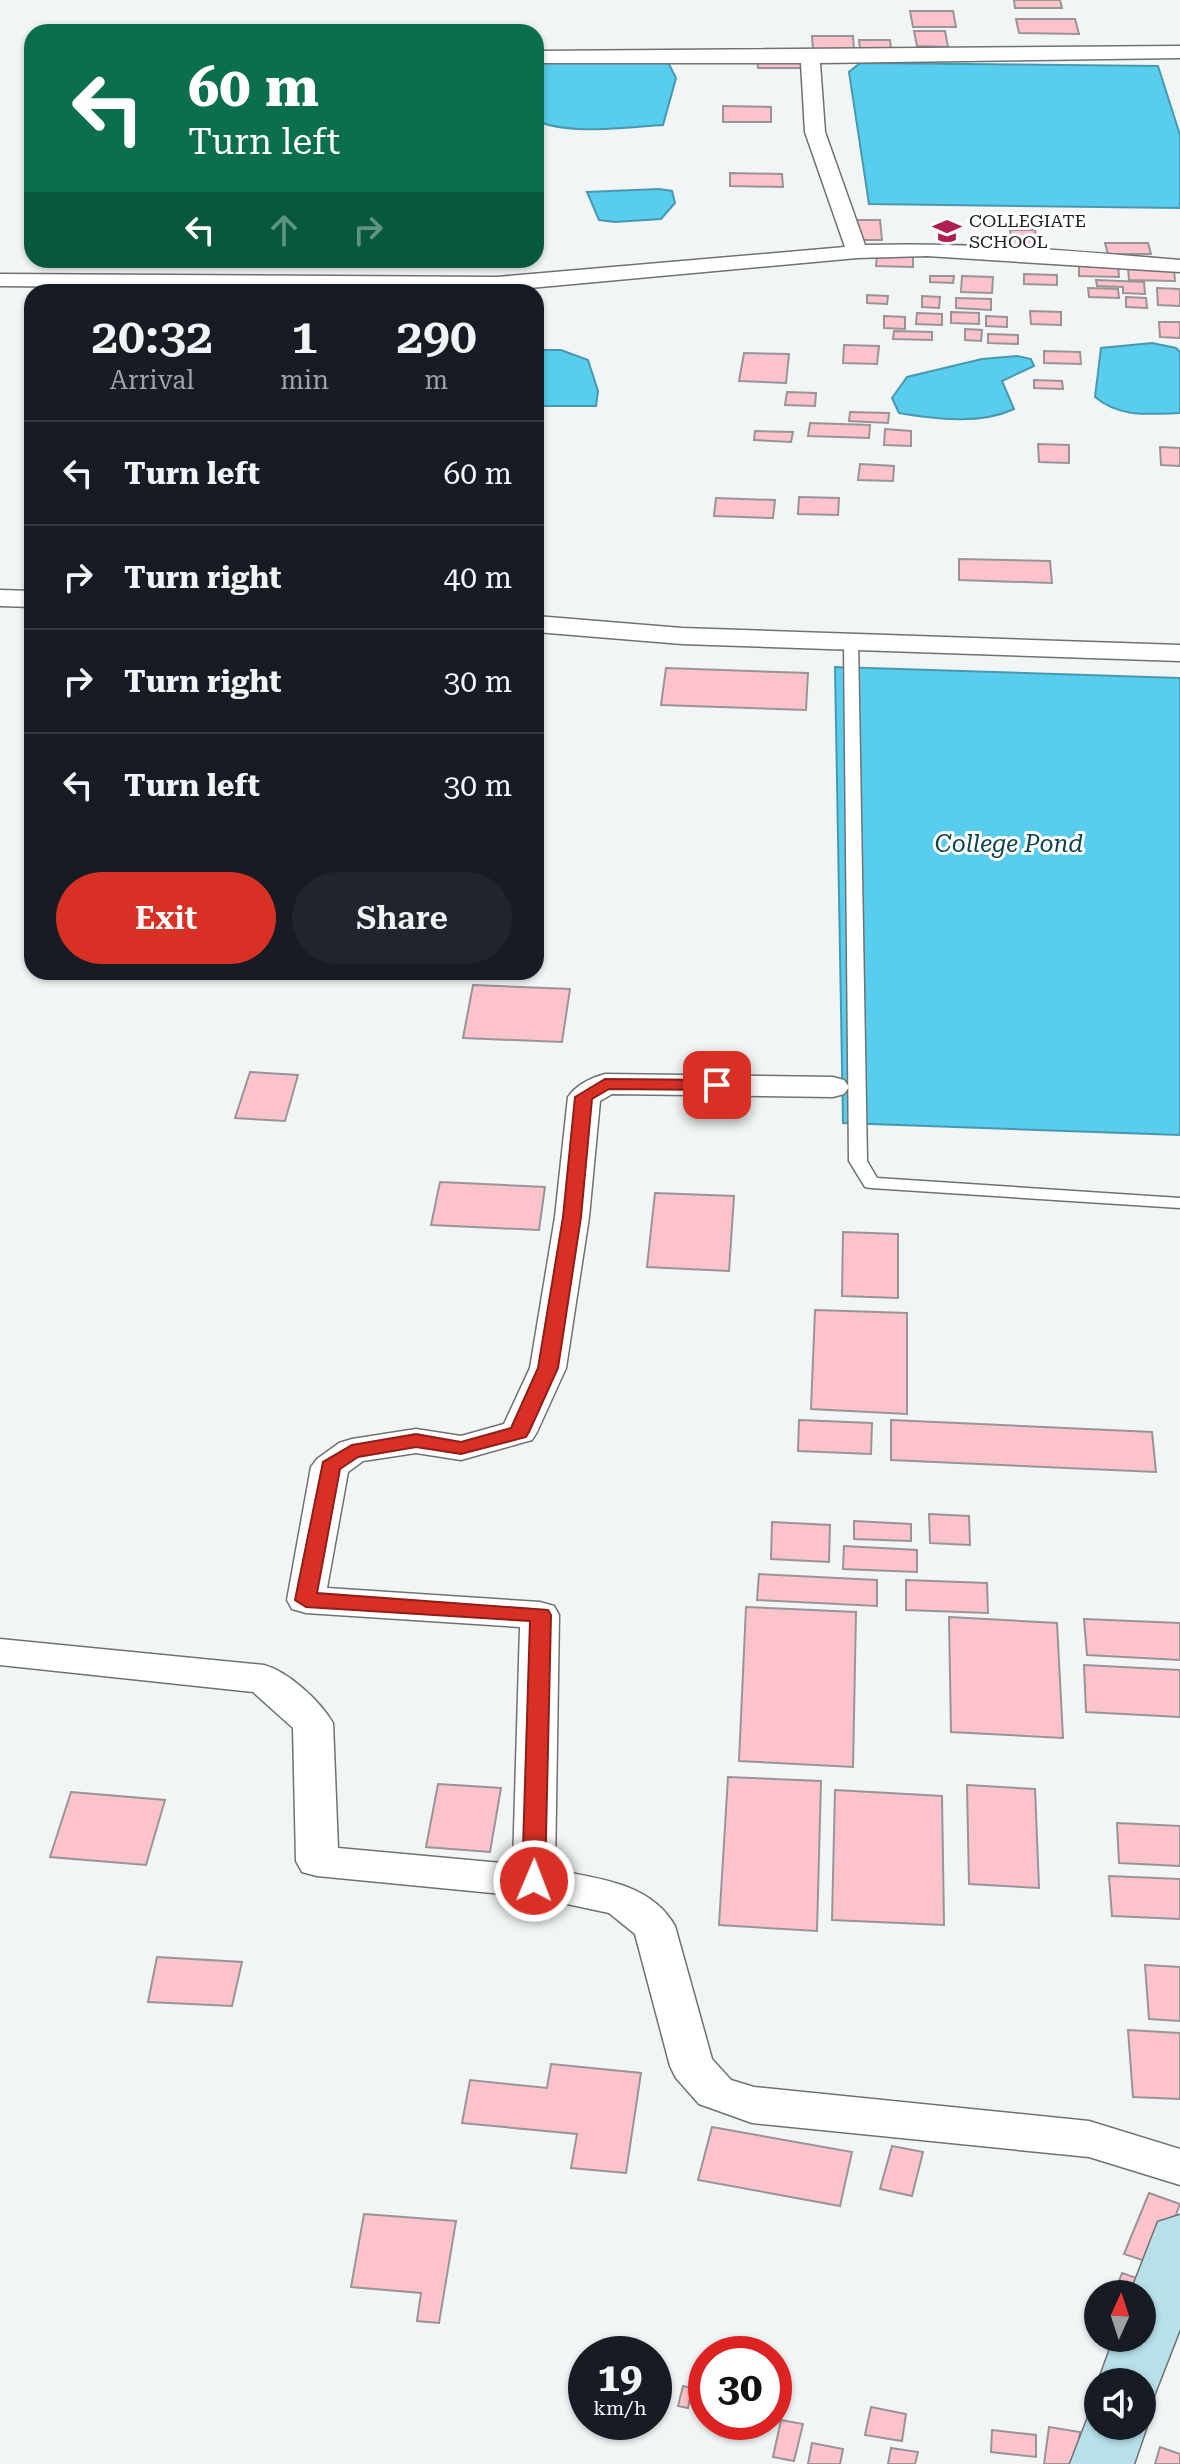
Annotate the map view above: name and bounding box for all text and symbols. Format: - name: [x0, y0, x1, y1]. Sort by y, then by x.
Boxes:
- text: 60 m: [188, 54, 319, 120]
- icon: left: [56, 56, 160, 160]
- text: Turn left: [188, 121, 340, 163]
- icon: left: [178, 208, 222, 252]
- icon: ahead: [262, 208, 306, 252]
- icon: right: [346, 208, 390, 252]
- place label: COLLEGIATE SCHOOL: [969, 210, 1086, 252]
- school or university icon: COLLEGIATE SCHOOL: [932, 216, 962, 246]
- text: 20:32: [91, 309, 213, 365]
- text: 1: [291, 309, 318, 365]
- text: 290: [396, 309, 477, 365]
- text: Arrival: [110, 365, 194, 395]
- text: min: [280, 365, 329, 395]
- text: m: [425, 365, 448, 395]
- icon: left: [56, 451, 100, 495]
- text: Turn left: [124, 456, 260, 491]
- text: 60 m: [443, 456, 512, 491]
- icon: right: [56, 555, 100, 599]
- text: Turn right: [124, 560, 281, 595]
- text: 40 m: [443, 560, 512, 595]
- icon: right: [56, 659, 100, 703]
- text: Turn right: [124, 664, 281, 699]
- text: 30 m: [443, 664, 512, 699]
- icon: left: [56, 763, 100, 807]
- text: Turn left: [124, 768, 260, 803]
- text: 30 m: [443, 768, 512, 803]
- water label: College Pond: [935, 830, 1083, 858]
- button: Exit: [56, 872, 276, 964]
- button: Share: [292, 872, 512, 964]
- pin: [683, 1051, 751, 1119]
- icon: arrive: [695, 1063, 739, 1107]
- position arrow: [492, 1839, 576, 1923]
- north arrow: [1084, 2280, 1156, 2352]
- map controls: [1084, 2280, 1156, 2440]
- speed limit sign: 30: [688, 2336, 792, 2440]
- text: 19: [598, 2354, 642, 2401]
- button: sound: [1084, 2368, 1156, 2440]
- text: km/h: [593, 2396, 647, 2420]

